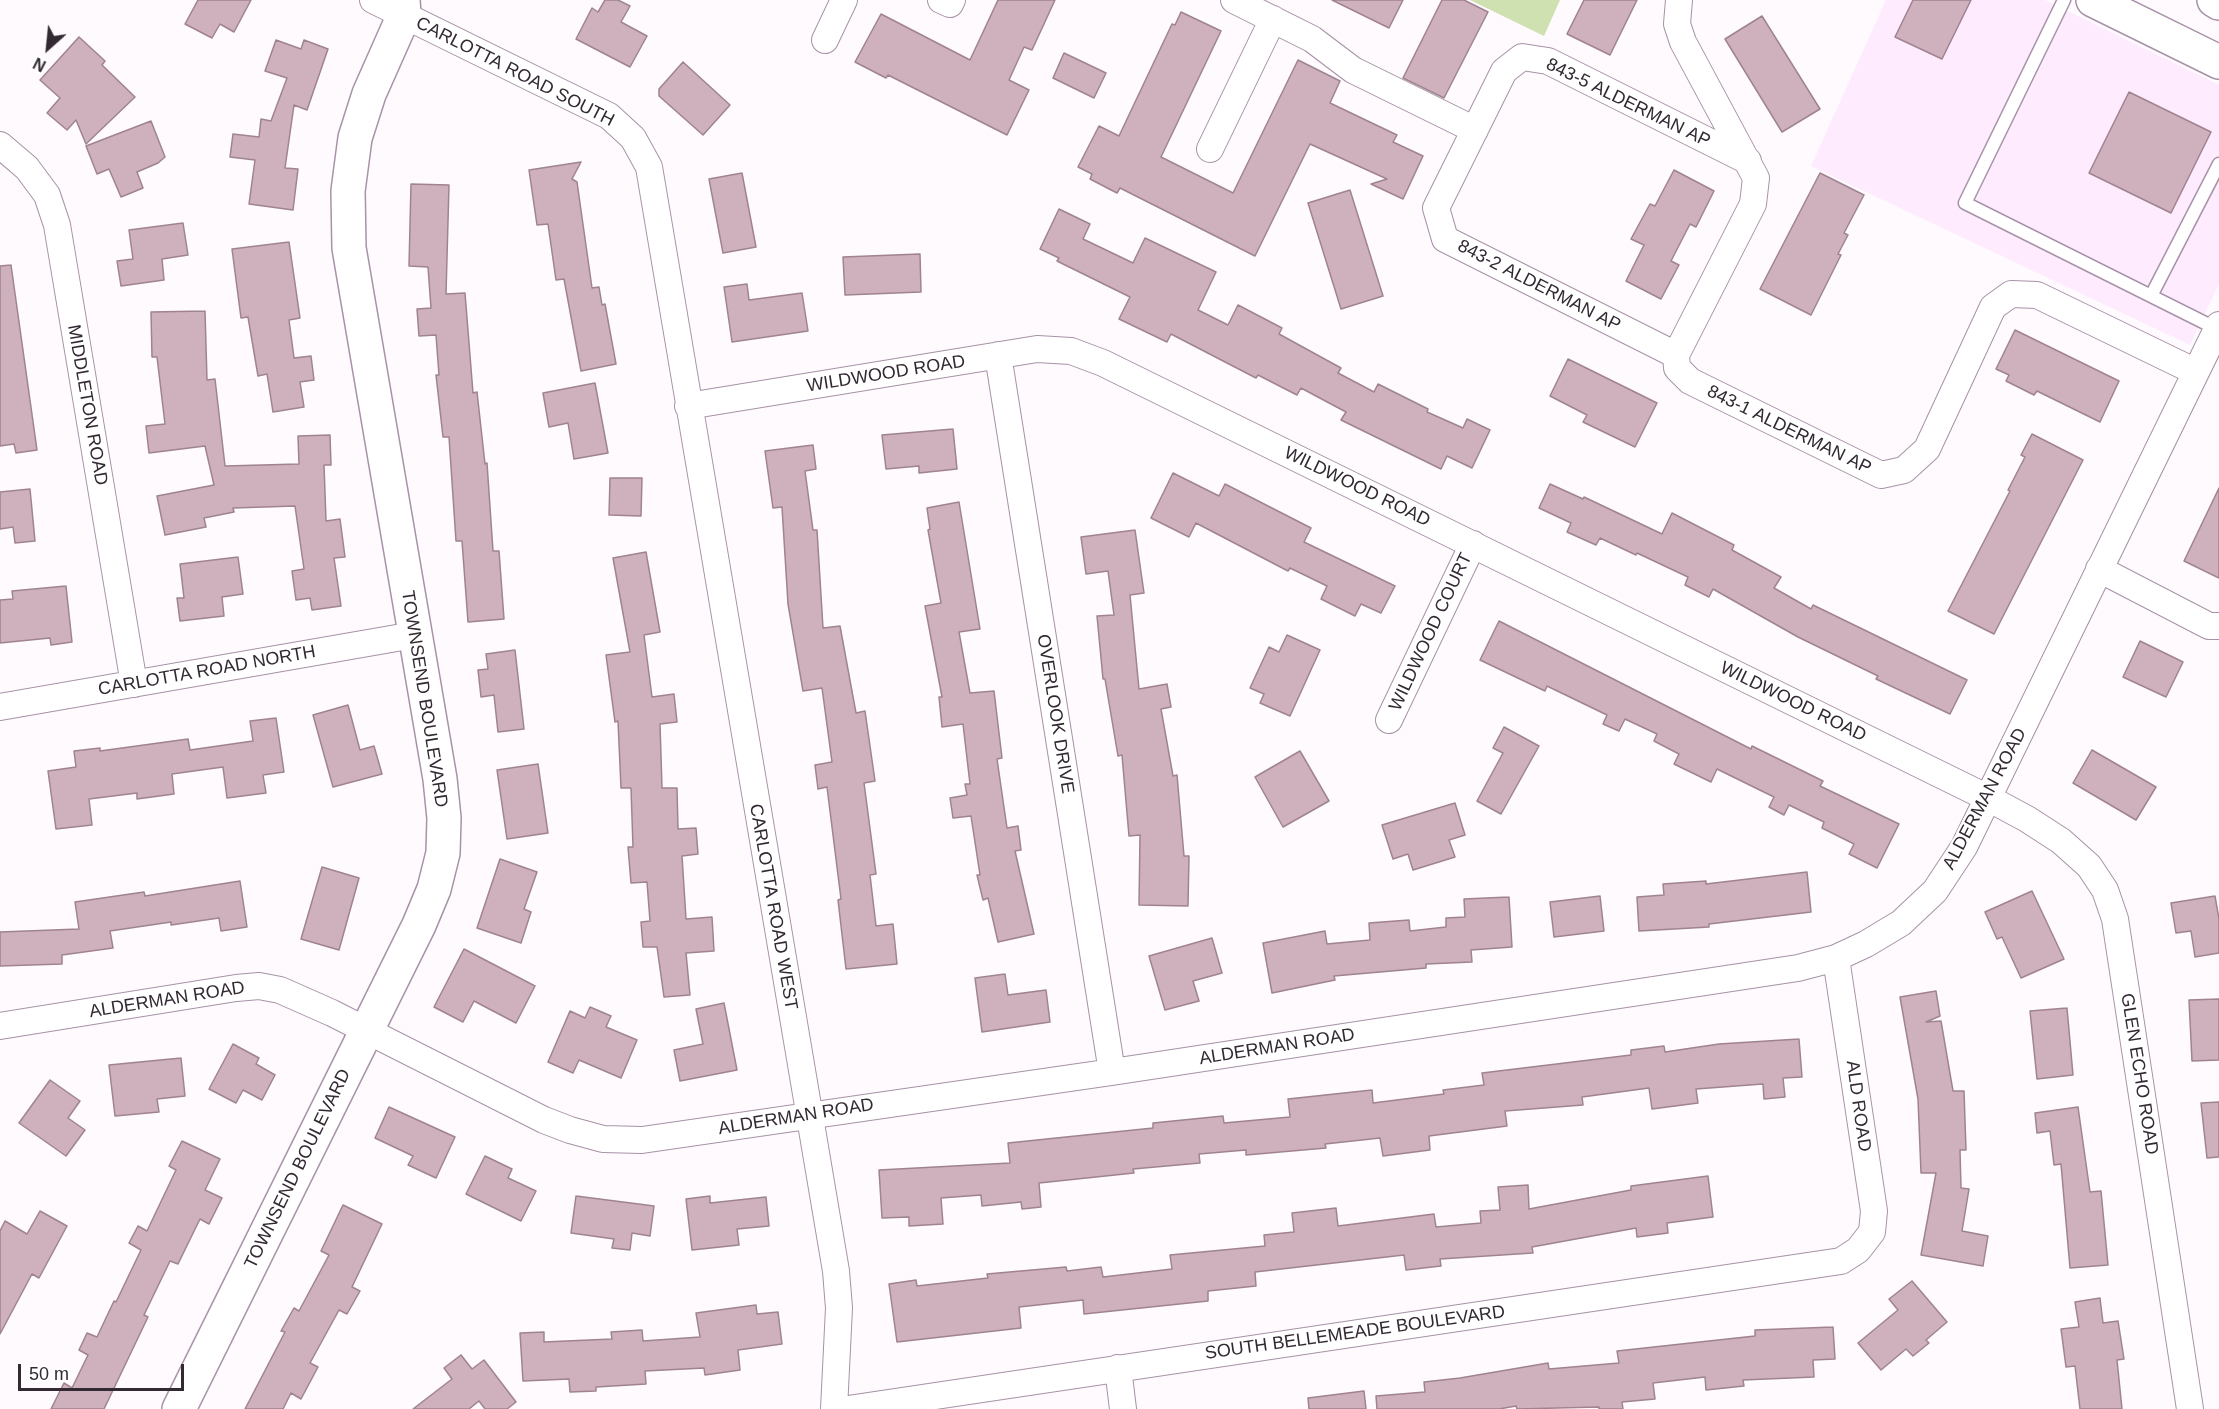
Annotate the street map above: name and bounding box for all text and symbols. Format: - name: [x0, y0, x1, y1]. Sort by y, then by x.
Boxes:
- street label: CARLOTTA ROAD SOUTH: [412, 13, 618, 131]
- north arrow: [18, 18, 78, 78]
- text: N: [31, 54, 49, 75]
- street label: 843-5 ALDERMAN AP: [1542, 54, 1714, 152]
- street label: 843-2 ALDERMAN AP: [1454, 236, 1624, 336]
- street label: MIDDLETON ROAD: [62, 323, 112, 487]
- street label: WILDWOOD ROAD: [805, 351, 967, 397]
- street label: 843-1 ALDERMAN AP: [1703, 381, 1875, 479]
- street label: WILDWOOD ROAD: [1280, 442, 1434, 532]
- street label: WILDWOOD COURT: [1385, 550, 1477, 714]
- street label: TOWNSEND BOULEVARD: [396, 589, 452, 809]
- street label: OVERLOOK DRIVE: [1032, 633, 1078, 795]
- street label: CARLOTTA ROAD NORTH: [97, 641, 317, 701]
- street label: WILDWOOD ROAD: [1716, 657, 1870, 747]
- street label: ALDERMAN ROAD: [1939, 725, 2031, 873]
- street label: CARLOTTA ROAD WEST: [744, 802, 802, 1012]
- street label: ALDERMAN ROAD: [88, 977, 246, 1023]
- street label: GLEN ECHO ROAD: [2116, 992, 2162, 1156]
- street label: ALDERMAN ROAD: [1198, 1024, 1356, 1070]
- street label: ALD ROAD: [1841, 1059, 1875, 1153]
- street label: TOWNSEND BOULEVARD: [240, 1066, 356, 1272]
- street label: ALDERMAN ROAD: [717, 1094, 875, 1140]
- street label: SOUTH BELLEMEADE BOULEVARD: [1204, 1301, 1506, 1365]
- scale bar: [21, 1352, 188, 1390]
- text: 50 m: [29, 1364, 69, 1384]

